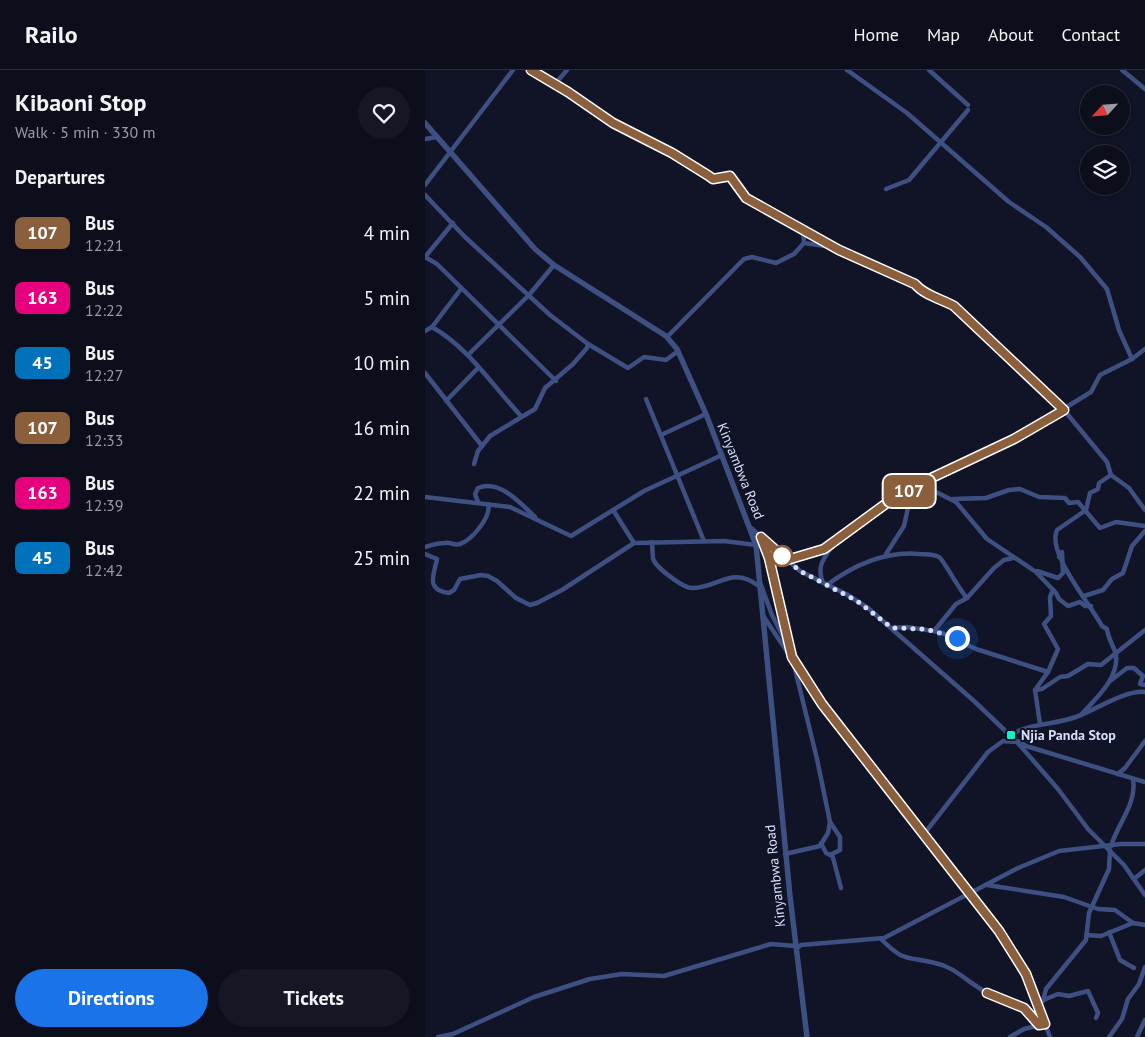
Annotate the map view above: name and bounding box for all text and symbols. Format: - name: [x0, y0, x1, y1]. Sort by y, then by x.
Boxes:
- text: Railo: [25, 19, 78, 50]
- text: Home: [853, 23, 899, 46]
- text: Map: [927, 23, 960, 46]
- text: About: [988, 23, 1034, 46]
- text: Contact: [1062, 23, 1120, 46]
- north arrow: [1080, 85, 1130, 135]
- map controls: [1080, 85, 1130, 195]
- text: Kibaoni Stop: [15, 87, 146, 118]
- button: heart: [358, 87, 410, 139]
- text: Walk · 5 min · 330 m: [15, 122, 155, 142]
- button: layers: [1080, 145, 1130, 195]
- text: Departures: [15, 165, 105, 189]
- text: Bus: [85, 211, 114, 235]
- text: 107: [27, 221, 58, 244]
- text: 4 min: [364, 221, 410, 245]
- text: 12:21: [85, 235, 123, 255]
- text: Bus: [85, 276, 114, 300]
- text: 163: [27, 286, 58, 309]
- text: 5 min: [364, 286, 410, 310]
- text: 12:22: [85, 300, 123, 320]
- text: Bus: [85, 341, 114, 365]
- text: 45: [32, 351, 53, 374]
- text: 10 min: [353, 351, 410, 375]
- text: 12:27: [85, 365, 123, 385]
- text: Bus: [85, 406, 114, 430]
- text: 107: [27, 416, 58, 439]
- text: 16 min: [353, 416, 410, 440]
- street label: Kinyambwa Road: [713, 420, 769, 522]
- text: 12:33: [85, 430, 123, 450]
- text: Bus: [85, 471, 114, 495]
- line badge: 107: [880, 475, 938, 507]
- text: 107: [894, 479, 924, 502]
- text: 163: [27, 481, 58, 504]
- text: 22 min: [353, 481, 410, 505]
- text: 12:39: [85, 495, 123, 515]
- text: Bus: [85, 536, 114, 560]
- unlabelled marker: [771, 545, 793, 567]
- text: 45: [32, 546, 53, 569]
- text: 25 min: [353, 546, 410, 570]
- text: 12:42: [85, 560, 123, 580]
- your location: [945, 626, 970, 651]
- place label: Njia Panda Stop: [1021, 726, 1116, 744]
- marker: Njia Panda Stop: [1005, 729, 1017, 741]
- street label: Kinyambwa Road: [761, 824, 789, 928]
- button: Directions: [15, 969, 208, 1027]
- button: Tickets: [218, 969, 410, 1027]

